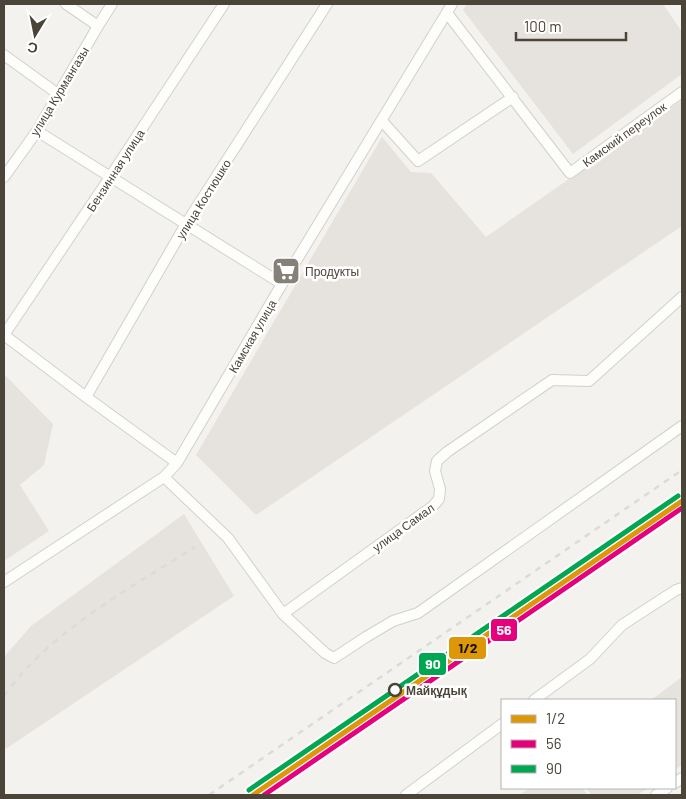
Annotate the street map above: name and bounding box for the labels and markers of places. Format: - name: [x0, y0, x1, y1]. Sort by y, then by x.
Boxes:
- supermarket icon: Продукты: [271, 256, 301, 286]
- place label: Продукты: [305, 264, 359, 279]
- marker: Майқұдық: [388, 683, 402, 697]
- place label: Майқұдық: [406, 683, 467, 698]

